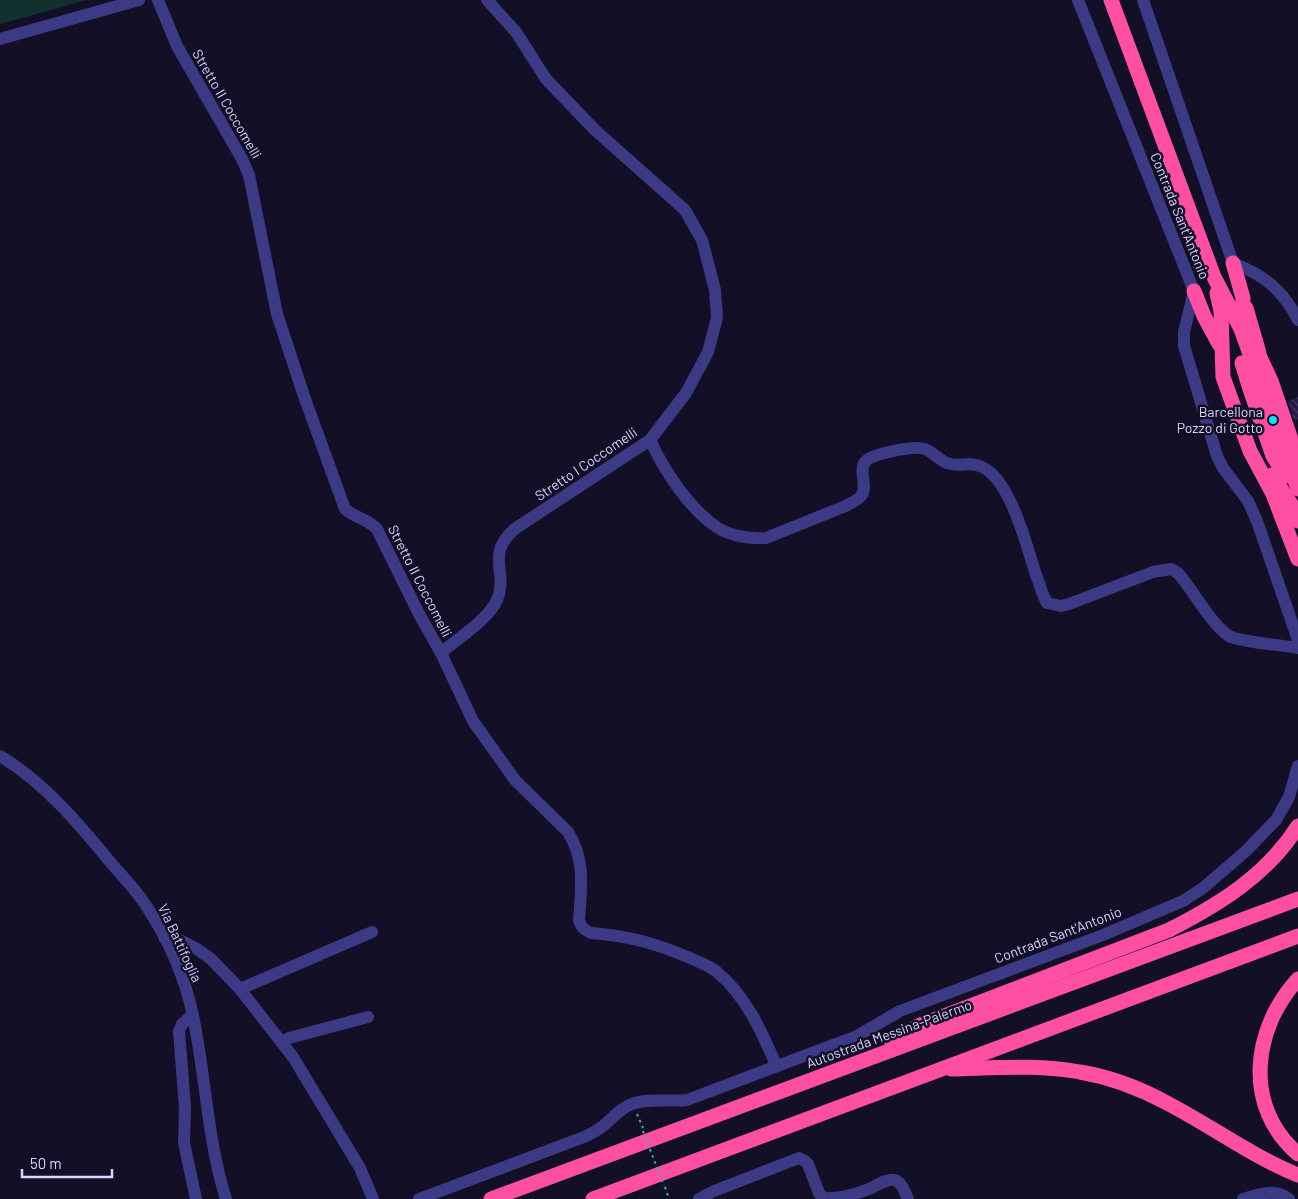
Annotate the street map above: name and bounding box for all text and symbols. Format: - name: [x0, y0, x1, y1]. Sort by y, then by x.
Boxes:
- street label: Stretto II Coccomelli: [189, 46, 266, 161]
- street label: Contrada Sant'Antonio: [1147, 150, 1214, 282]
- place label: Barcellona Pozzo di Gotto: [1177, 403, 1263, 436]
- marker: Barcellona Pozzo di Gotto: [1267, 414, 1279, 426]
- street label: Stretto I Coccomelli: [531, 423, 640, 504]
- street label: Stretto II Coccomelli: [385, 522, 456, 640]
- street label: Via Battifoglia: [155, 901, 206, 985]
- street label: Contrada Sant'Antonio: [992, 902, 1124, 967]
- street label: Autostrada Messina-Palermo: [804, 996, 974, 1071]
- scale bar: [22, 1146, 112, 1178]
- text: 50 m: [30, 1154, 62, 1172]

